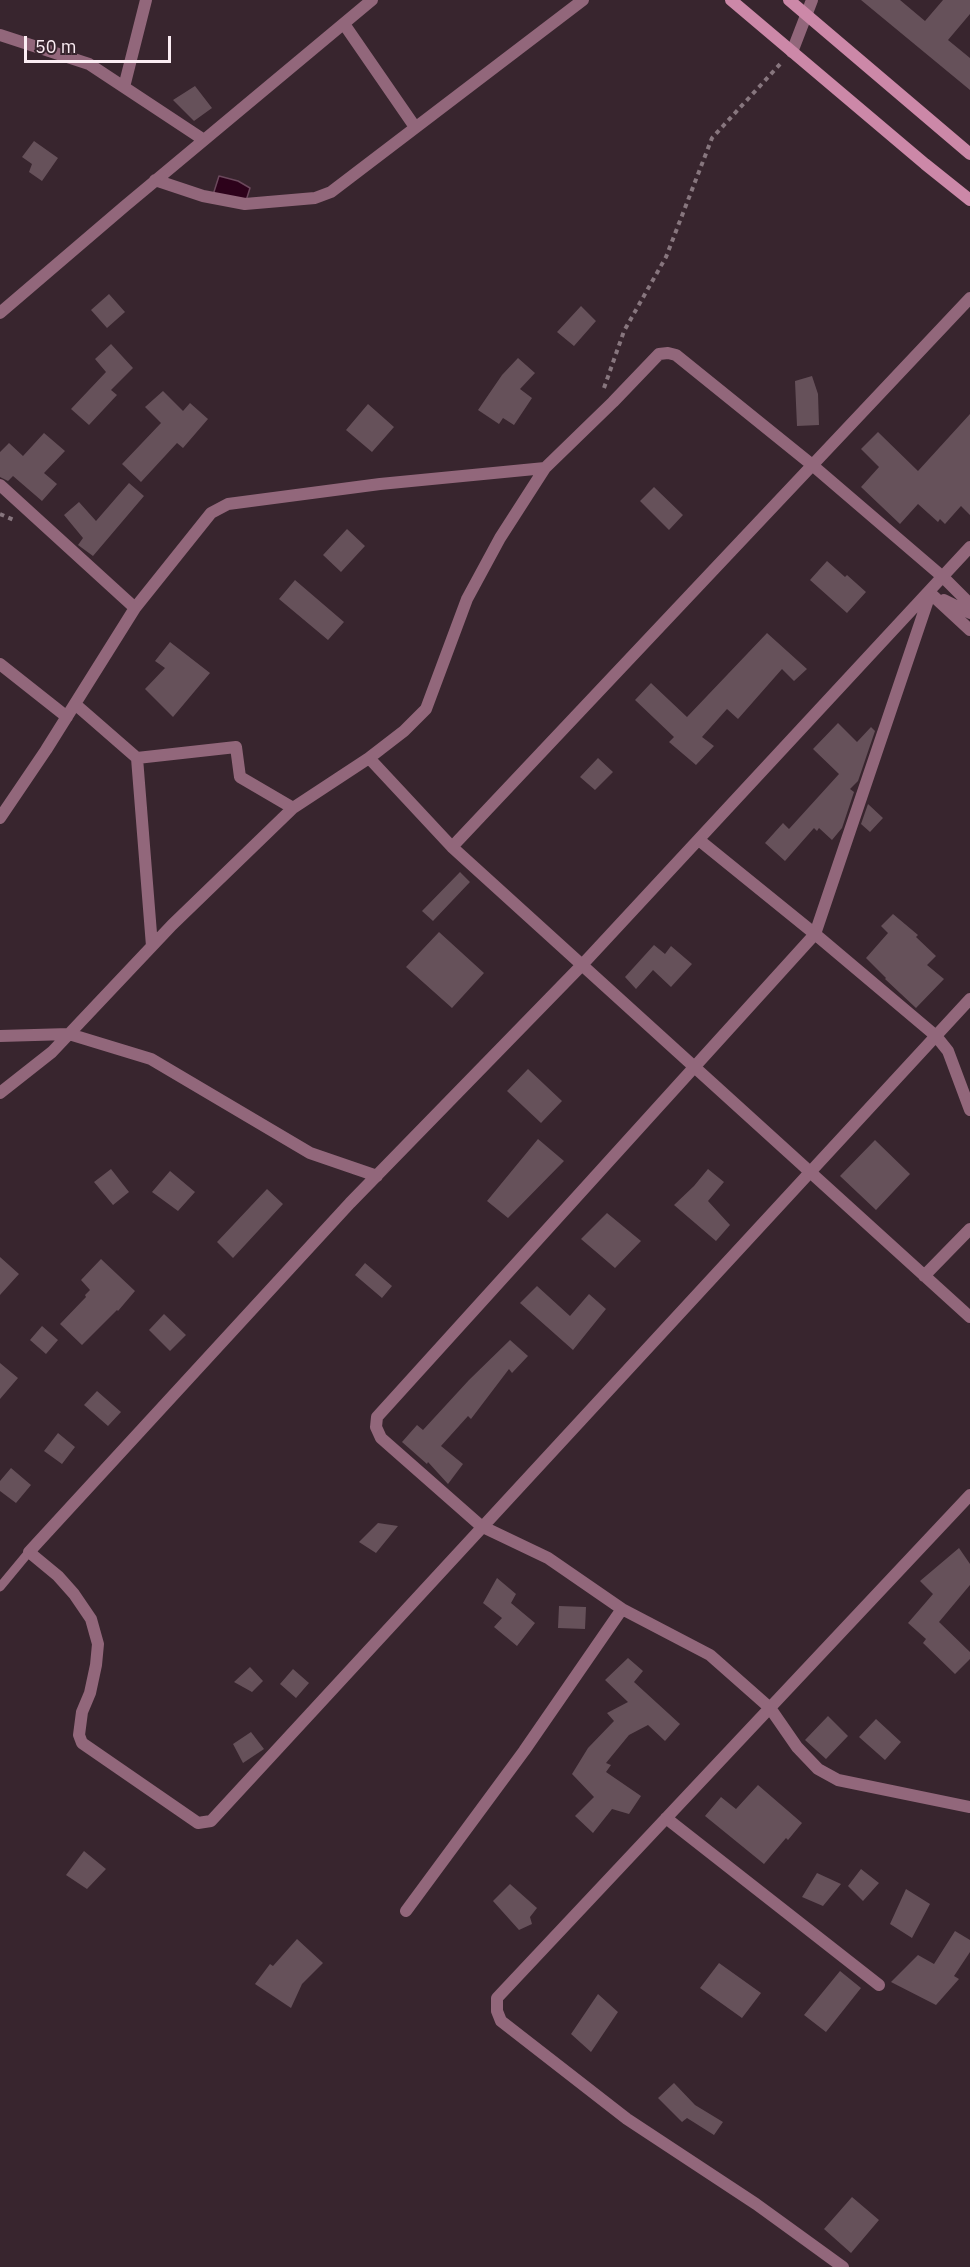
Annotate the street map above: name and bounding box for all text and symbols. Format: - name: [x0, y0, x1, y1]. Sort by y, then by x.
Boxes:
- scale bar: [27, 24, 174, 62]
- text: 50 m: [35, 35, 77, 58]

